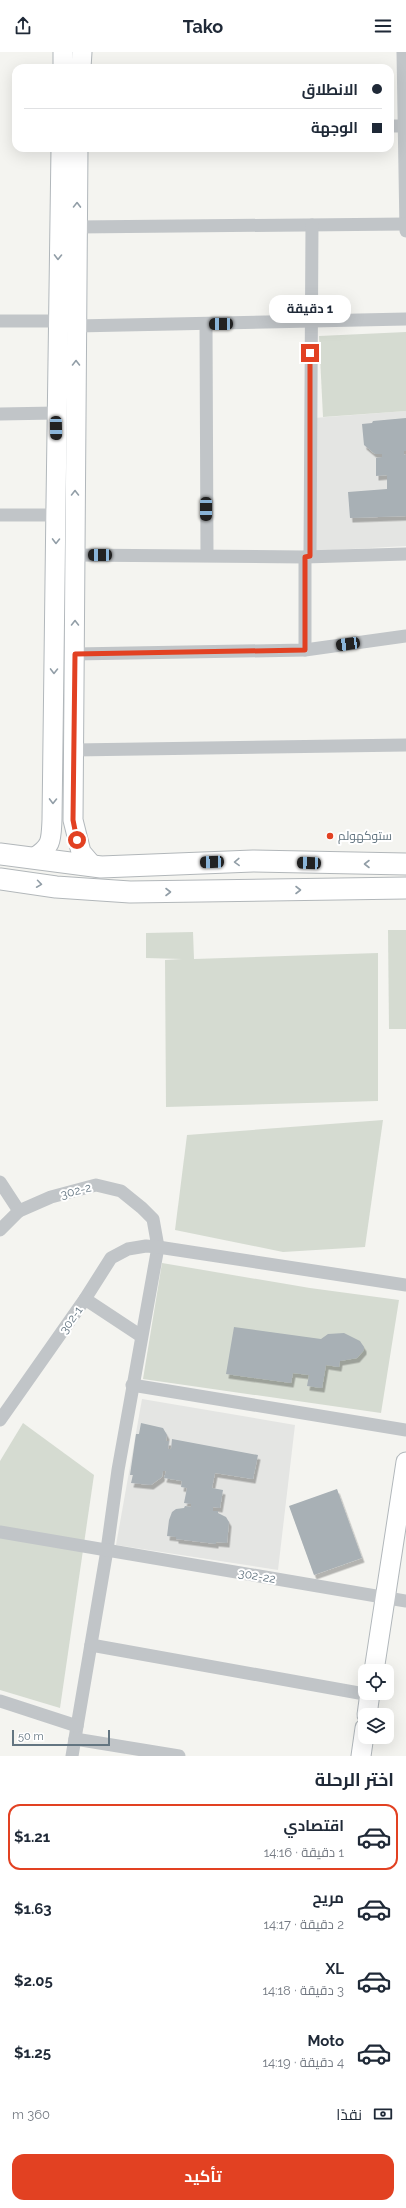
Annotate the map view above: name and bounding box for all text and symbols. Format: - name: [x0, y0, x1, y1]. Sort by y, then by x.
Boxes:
- icon: share: [12, 15, 34, 37]
- icon: menu: [372, 15, 394, 37]
- text: Tako: [183, 16, 223, 37]
- text: الانطلاق: [302, 81, 358, 99]
- text: الوجهة: [311, 119, 358, 137]
- one-way arrow: [73, 202, 81, 208]
- one-way arrow: [54, 254, 63, 260]
- callout: 1 دقيقة: [269, 295, 351, 323]
- text: 1 دقيقة: [287, 301, 333, 316]
- car: [209, 318, 233, 330]
- route end: [301, 344, 319, 362]
- one-way arrow: [71, 360, 80, 366]
- car: [50, 416, 62, 440]
- one-way arrow: [71, 490, 79, 496]
- car: [200, 497, 212, 521]
- one-way arrow: [52, 538, 60, 544]
- car: [88, 549, 112, 561]
- one-way arrow: [71, 620, 79, 626]
- car: [335, 636, 361, 652]
- one-way arrow: [50, 668, 59, 674]
- one-way arrow: [48, 798, 57, 804]
- place label: ستوكهولم: [338, 829, 392, 844]
- route start: [68, 831, 86, 849]
- marker: ستوكهولم: [325, 831, 335, 841]
- car: [200, 856, 224, 868]
- one-way arrow: [234, 857, 240, 866]
- car: [297, 857, 321, 869]
- one-way arrow: [364, 860, 370, 868]
- one-way arrow: [36, 879, 42, 888]
- one-way arrow: [295, 886, 301, 894]
- one-way arrow: [165, 888, 171, 896]
- street label: 302-2: [59, 1180, 93, 1202]
- street label: 302-1: [57, 1304, 85, 1336]
- street label: 302-22: [237, 1566, 277, 1586]
- map controls: [358, 1664, 394, 1744]
- button: locate: [358, 1664, 394, 1700]
- button: layers: [358, 1708, 394, 1744]
- scale bar: [12, 1728, 110, 1747]
- text: 50 m: [18, 1730, 44, 1743]
- text: اختر الرحلة: [315, 1769, 394, 1790]
- text: اقتصادي: [284, 1817, 344, 1835]
- icon: car: [356, 1819, 392, 1855]
- text: $1.21: [14, 1828, 50, 1846]
- text: 1 دقيقة · 14:16: [264, 1845, 344, 1860]
- text: مريح: [312, 1889, 344, 1907]
- icon: car: [356, 1891, 392, 1927]
- text: $1.63: [14, 1900, 52, 1918]
- text: 2 دقيقة · 14:17: [263, 1917, 344, 1932]
- text: XL: [326, 1960, 344, 1978]
- icon: car: [356, 1963, 392, 1999]
- text: $2.05: [14, 1972, 53, 1990]
- text: 3 دقيقة · 14:18: [262, 1983, 344, 1998]
- text: Moto: [307, 2032, 344, 2050]
- icon: car: [356, 2035, 392, 2071]
- text: $1.25: [14, 2044, 51, 2062]
- text: 4 دقيقة · 14:19: [262, 2055, 344, 2070]
- icon: cash: [372, 2103, 394, 2125]
- text: نقدًا: [336, 2106, 362, 2124]
- text: 360 m: [12, 2107, 50, 2122]
- button: تأكيد: [12, 2154, 394, 2200]

